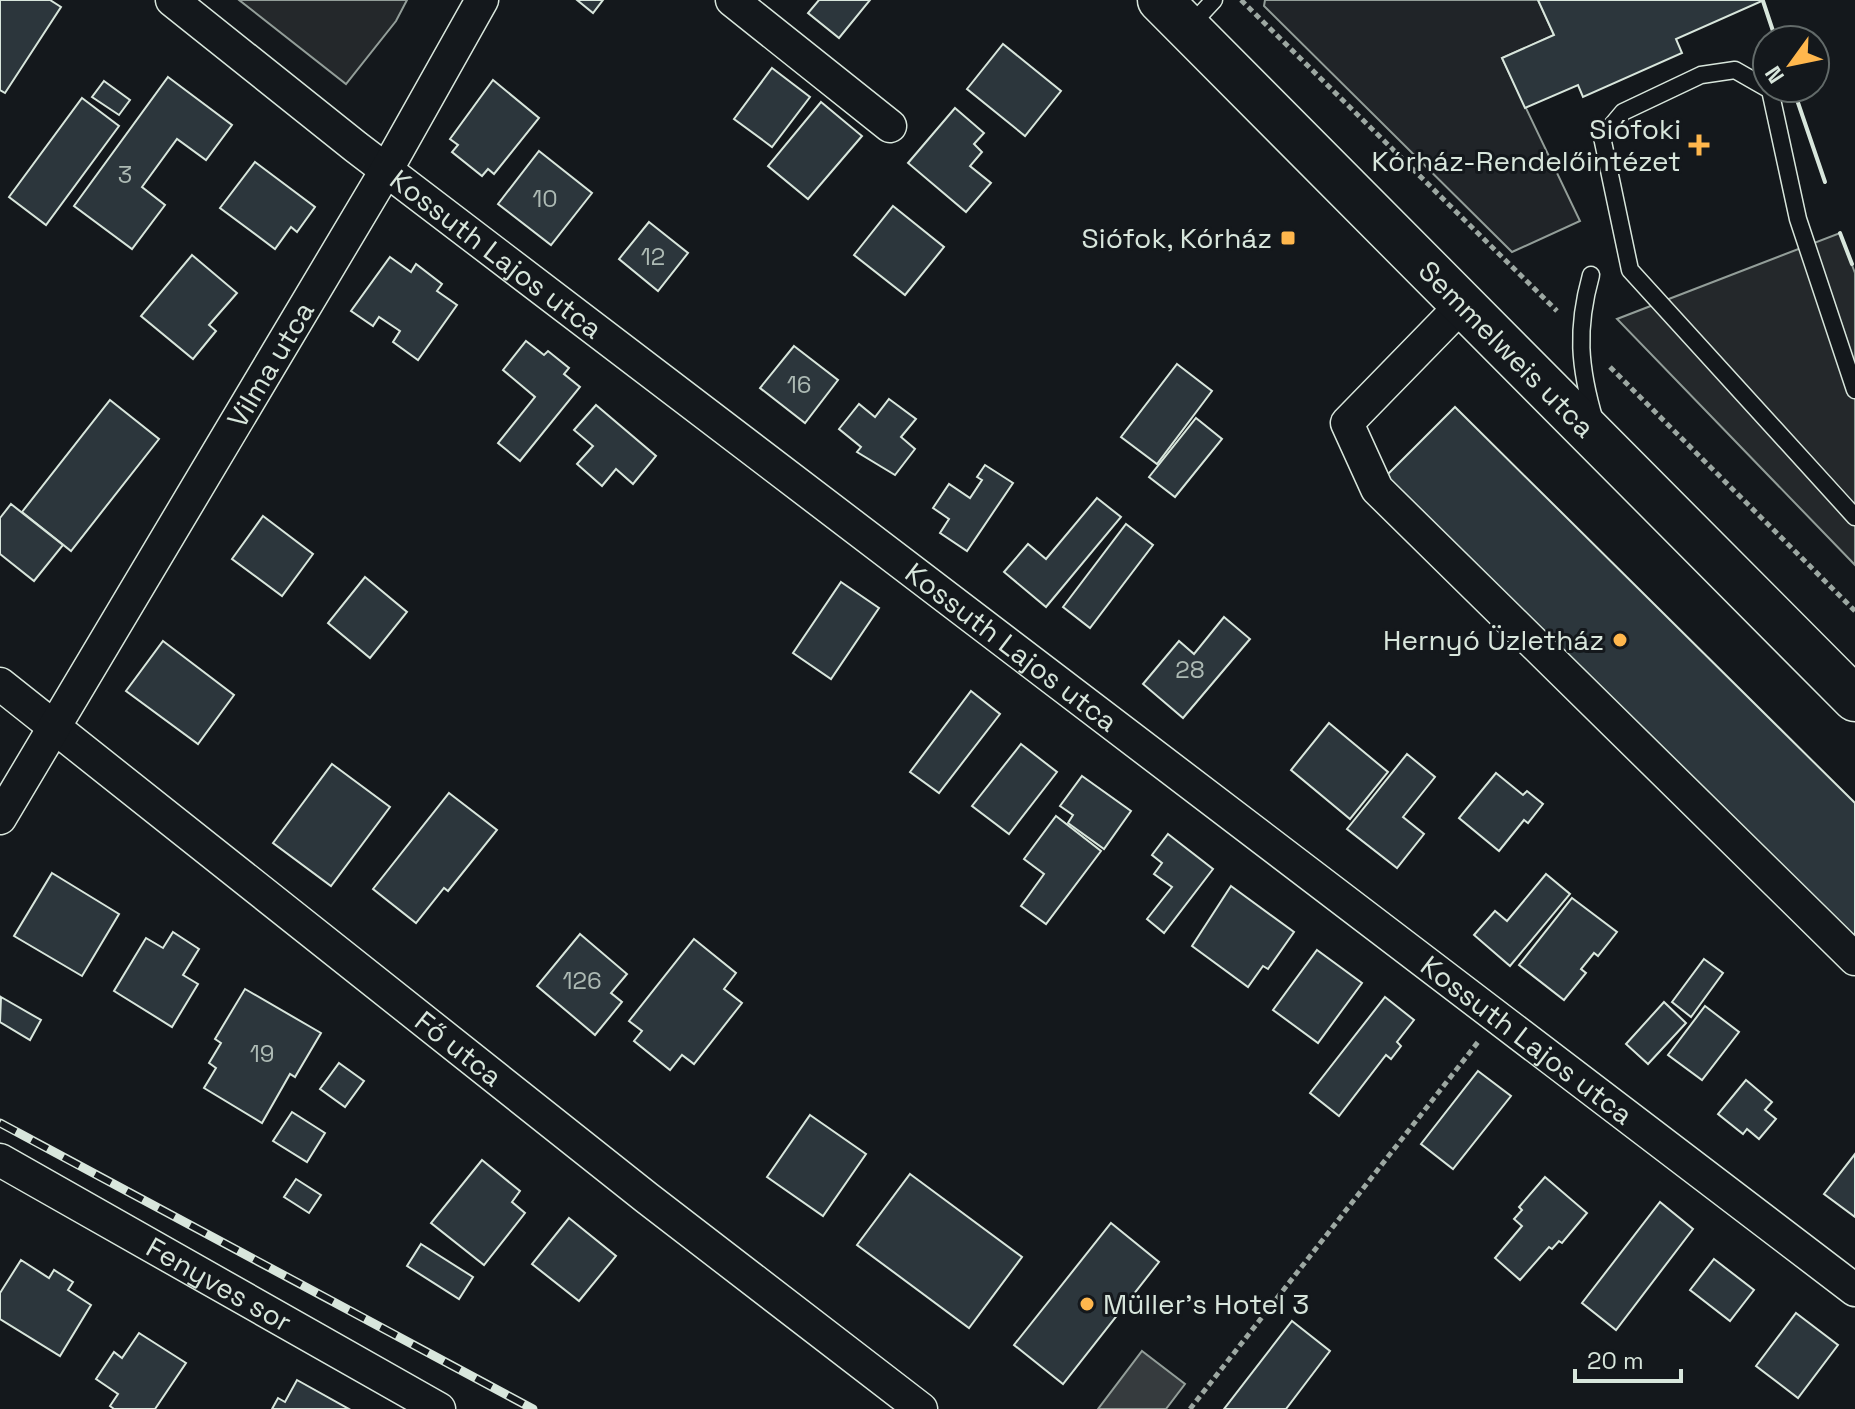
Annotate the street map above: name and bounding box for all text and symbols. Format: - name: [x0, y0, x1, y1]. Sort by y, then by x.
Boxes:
- north arrow: [1751, 24, 1831, 104]
- text: N: [1758, 61, 1790, 89]
- place label: Siófoki Kórház-Rendelőintézet: [1372, 111, 1681, 179]
- marker: Siófoki Kórház-Rendelőintézet: [1688, 134, 1710, 156]
- house number: 3: [118, 159, 132, 190]
- street label: Kossuth Lajos utca: [383, 162, 610, 346]
- house number: 10: [532, 183, 558, 214]
- place label: Siófok, Kórház: [1082, 220, 1272, 256]
- marker: Siófok, Kórház: [1279, 229, 1297, 247]
- house number: 12: [641, 241, 665, 272]
- street label: Semmelweis utca: [1411, 253, 1603, 445]
- street label: Vilma utca: [219, 295, 322, 434]
- house number: 16: [787, 369, 811, 400]
- street label: Kossuth Lajos utca: [898, 554, 1125, 739]
- place label: Hernyó Üzletház: [1383, 622, 1604, 658]
- marker: Hernyó Üzletház: [1611, 631, 1629, 649]
- house number: 28: [1175, 654, 1205, 685]
- street label: Kossuth Lajos utca: [1414, 947, 1640, 1132]
- house number: 126: [562, 965, 602, 996]
- street label: Fő utca: [408, 1003, 510, 1094]
- house number: 19: [250, 1038, 274, 1069]
- street label: Fenyves sor: [140, 1229, 298, 1340]
- place label: Müller's Hotel 3: [1103, 1286, 1309, 1322]
- marker: Müller's Hotel 3: [1078, 1295, 1096, 1313]
- scale bar: [1575, 1333, 1681, 1383]
- text: 20 m: [1587, 1345, 1644, 1376]

